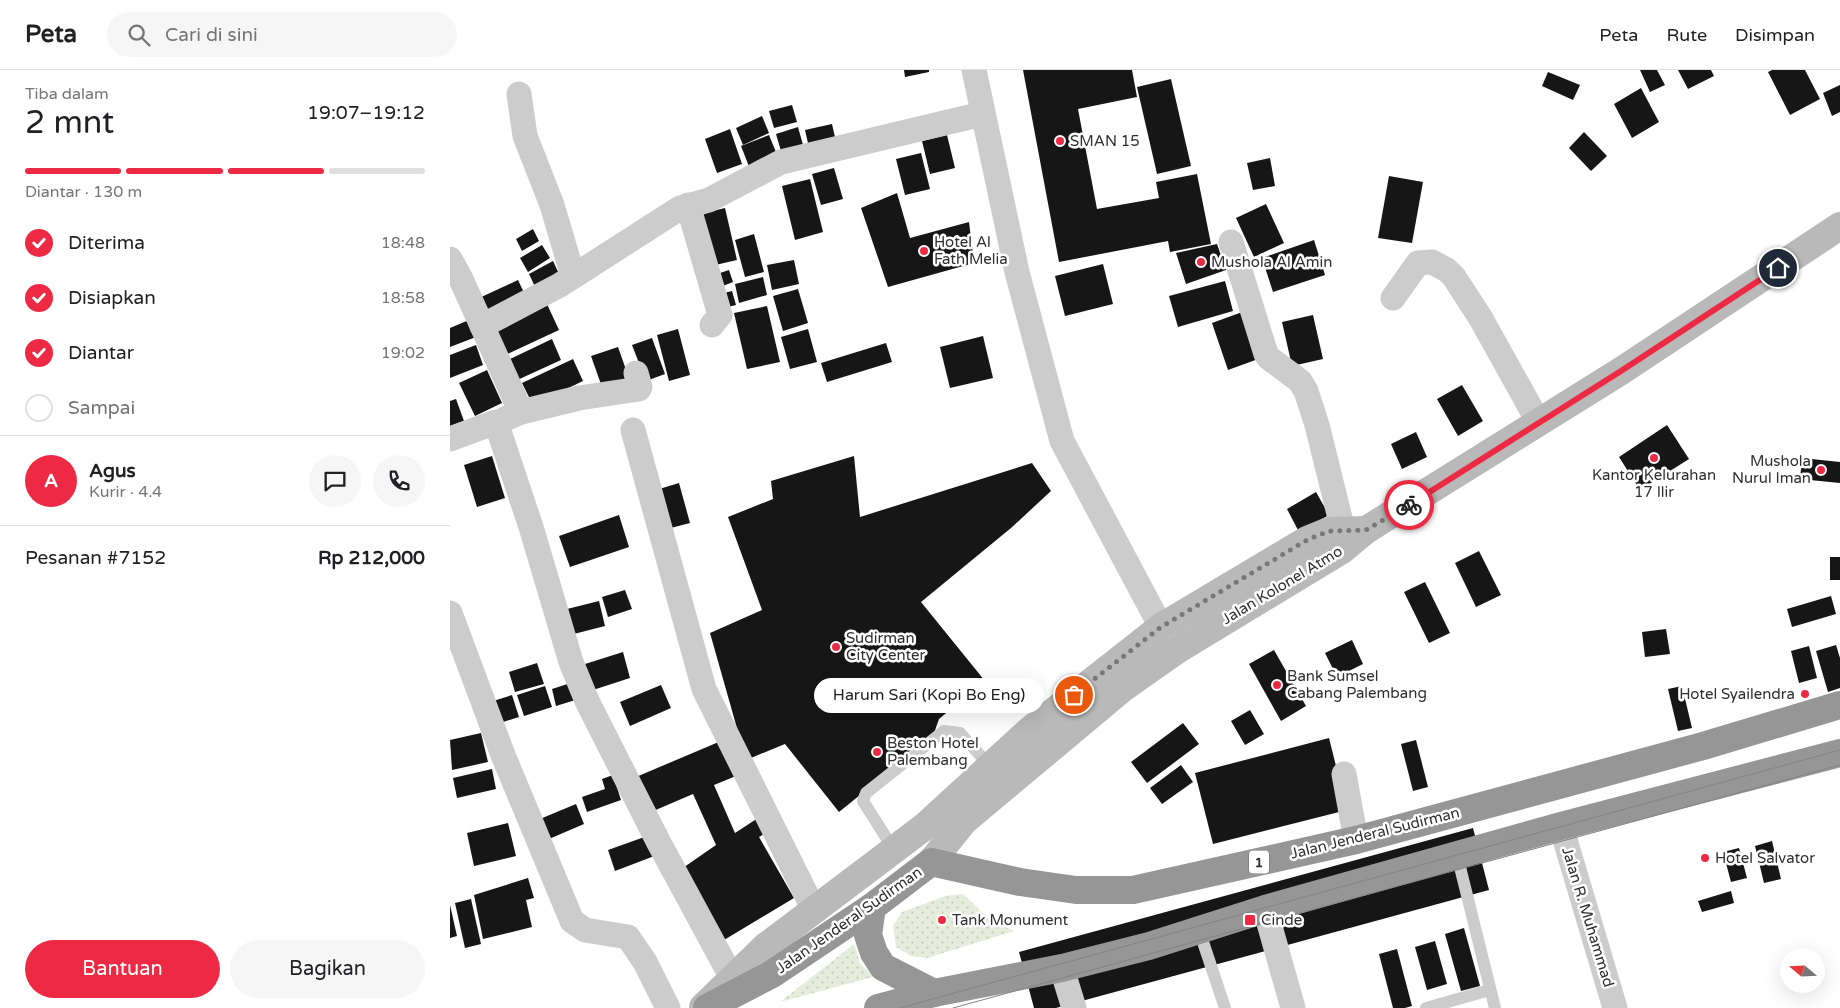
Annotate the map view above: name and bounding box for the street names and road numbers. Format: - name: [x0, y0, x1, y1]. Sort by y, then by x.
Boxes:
- street label: Jalan Kolonel Atmo: [1218, 542, 1346, 628]
- street label: Jalan Jenderal Sudirman: [1289, 803, 1461, 863]
- street label: Jalan R. Muhammad: [1558, 845, 1618, 989]
- road number: 1: [1249, 850, 1269, 874]
- street label: Jalan Jenderal Sudirman: [773, 863, 925, 977]

